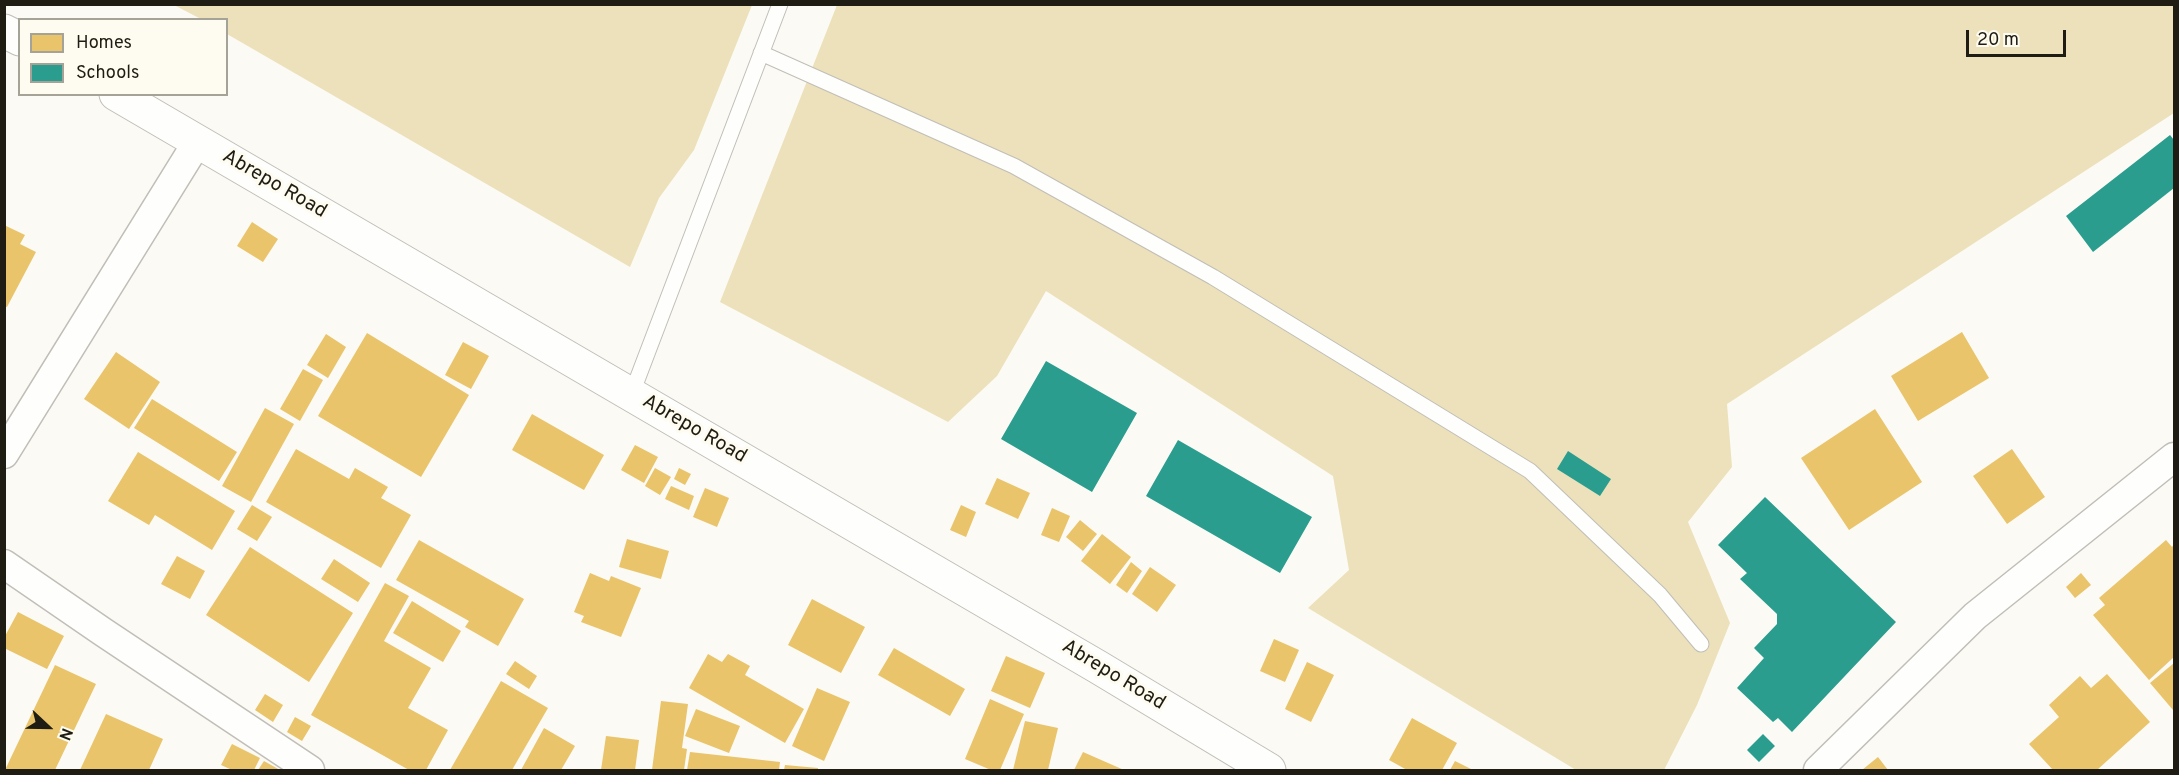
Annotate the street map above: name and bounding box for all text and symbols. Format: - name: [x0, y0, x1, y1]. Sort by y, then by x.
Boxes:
- legend: [18, 18, 228, 96]
- scale bar: [1969, 18, 2070, 56]
- text: 20 m: [1977, 29, 2019, 52]
- text: Homes: [76, 32, 132, 55]
- text: Schools: [76, 62, 139, 85]
- street label: Abrepo Road: [217, 145, 331, 225]
- street label: Abrepo Road: [637, 390, 751, 470]
- street label: Abrepo Road: [1057, 636, 1169, 716]
- north arrow: [18, 697, 78, 757]
- text: N: [53, 725, 76, 743]

